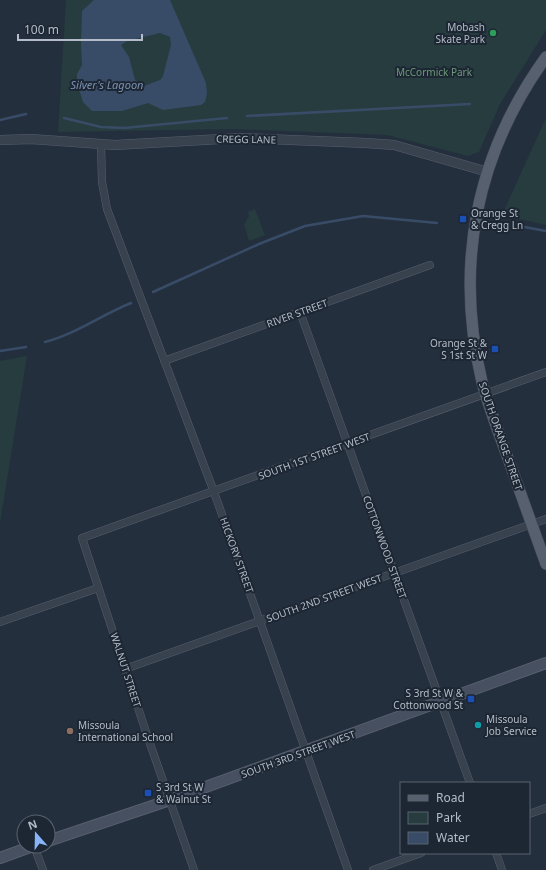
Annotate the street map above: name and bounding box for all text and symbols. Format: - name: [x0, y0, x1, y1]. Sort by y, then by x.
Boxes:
- scale bar: [18, 16, 142, 42]
- place label: Mobash Skate Park: [436, 20, 486, 46]
- text: 100 m: [24, 21, 59, 38]
- marker: Mobash Skate Park: [488, 28, 498, 38]
- park label: McCormick Park: [396, 65, 473, 79]
- water label: Silver's Lagoon: [70, 77, 144, 92]
- street label: CREGG LANE: [216, 131, 276, 147]
- place label: Orange St & Cregg Ln: [471, 206, 523, 232]
- marker: Orange St & Cregg Ln: [458, 214, 468, 224]
- street label: RIVER STREET: [265, 295, 330, 331]
- place label: Orange St & S 1st St W: [430, 336, 488, 362]
- marker: Orange St & S 1st St W: [490, 344, 500, 354]
- street label: SOUTH ORANGE STREET: [476, 380, 526, 492]
- street label: SOUTH 1ST STREET WEST: [256, 429, 372, 483]
- street label: COTTONWOOD STREET: [360, 493, 410, 601]
- street label: HICKORY STREET: [217, 515, 257, 595]
- street label: SOUTH 2ND STREET WEST: [264, 570, 384, 625]
- street label: WALNUT STREET: [107, 631, 145, 709]
- place label: S 3rd St W & Cottonwood St: [393, 686, 464, 712]
- marker: S 3rd St W & Cottonwood St: [466, 694, 476, 704]
- place label: Missoula Job Service: [485, 712, 537, 738]
- place label: Missoula International School: [78, 718, 173, 744]
- marker: Missoula Job Service: [473, 720, 483, 730]
- marker: Missoula International School: [65, 726, 75, 736]
- street label: SOUTH 3RD STREET WEST: [239, 727, 357, 781]
- place label: S 3rd St W & Walnut St: [156, 780, 211, 806]
- legend: [400, 782, 530, 854]
- marker: S 3rd St W & Walnut St: [143, 788, 153, 798]
- text: Road: [436, 789, 465, 806]
- text: Park: [436, 809, 462, 826]
- north arrow: [16, 814, 56, 854]
- text: N: [26, 816, 39, 833]
- text: Water: [436, 829, 470, 846]

